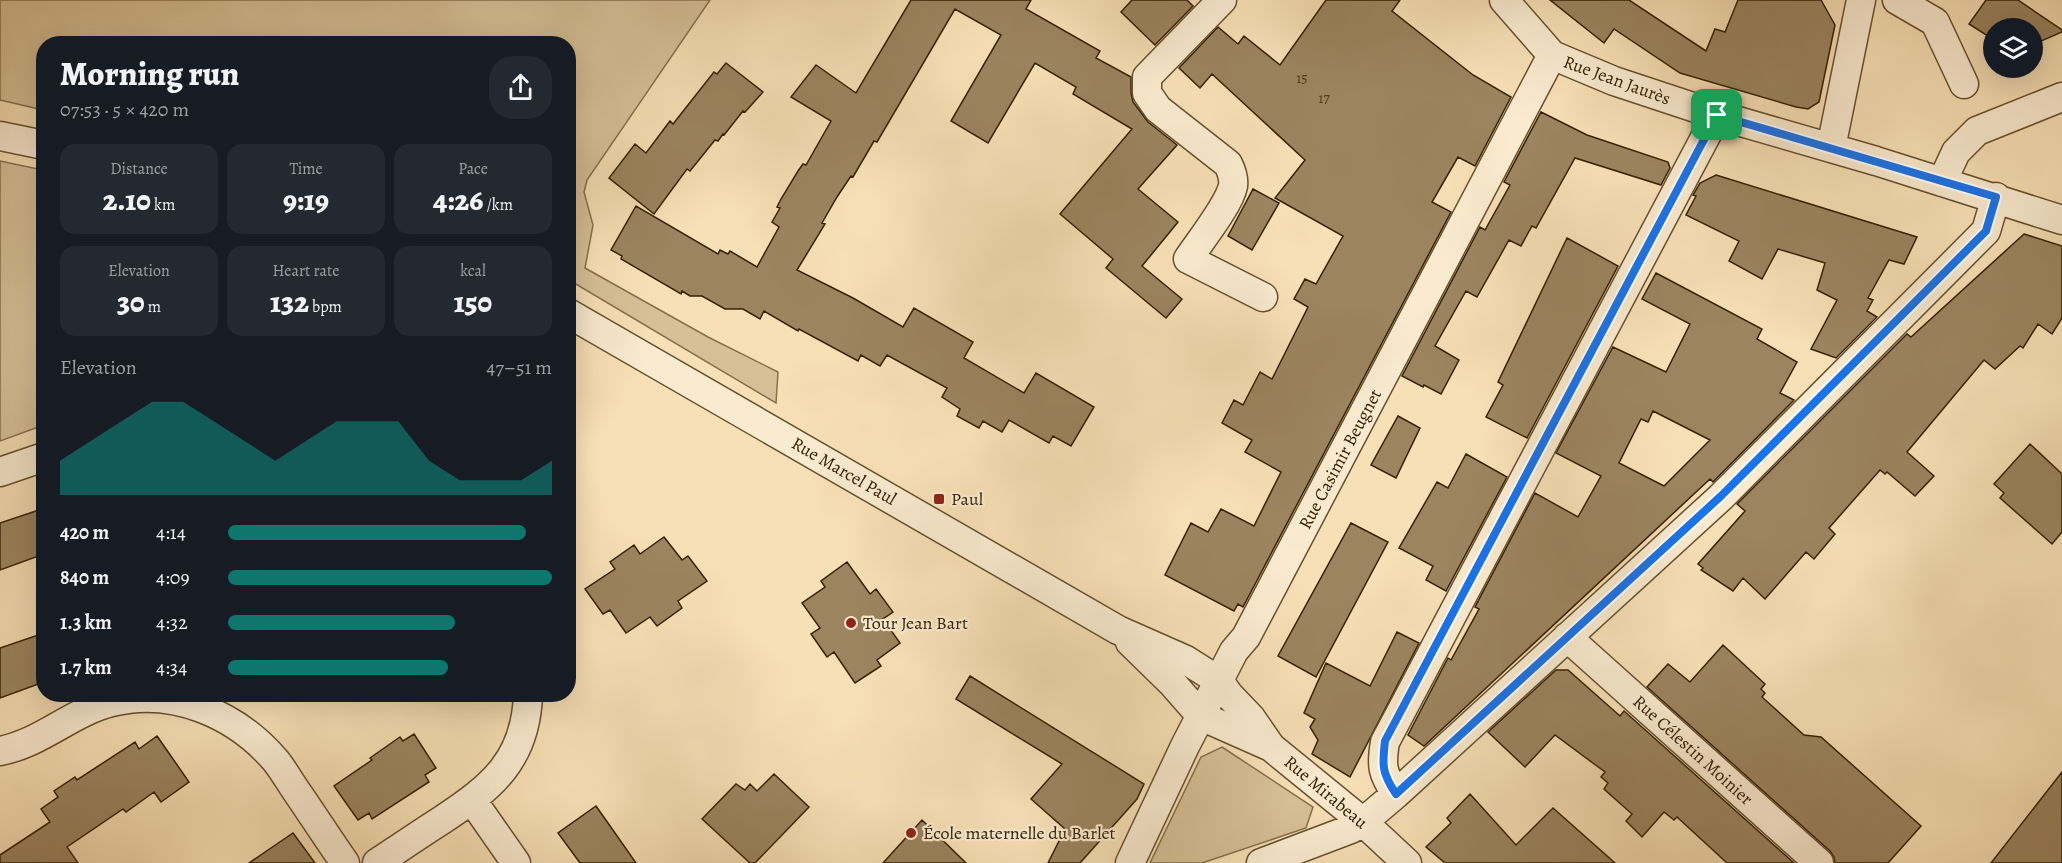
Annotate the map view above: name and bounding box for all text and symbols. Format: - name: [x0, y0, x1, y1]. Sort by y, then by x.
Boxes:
- map controls: [1983, 18, 2043, 78]
- button: layers: [1983, 18, 2043, 78]
- street label: Rue Jean Jaurès: [1560, 50, 1674, 110]
- text: Morning run: [60, 51, 239, 96]
- button: share: [489, 56, 552, 119]
- house number: 15: [1296, 68, 1308, 88]
- house number: 17: [1318, 88, 1330, 108]
- pin: [1691, 89, 1742, 140]
- text: 07:53 · 5 × 420 m: [60, 96, 189, 123]
- icon: arrive: [1700, 98, 1733, 131]
- text: Distance: [110, 158, 168, 180]
- text: Time: [289, 158, 323, 180]
- text: Pace: [458, 158, 488, 180]
- text: 2.10: [103, 180, 151, 220]
- text: 9:19: [283, 180, 329, 220]
- text: 4:26: [433, 180, 483, 220]
- text: km: [151, 194, 175, 216]
- text: /km: [483, 194, 513, 216]
- text: Elevation: [108, 260, 170, 282]
- text: Heart rate: [273, 260, 339, 282]
- text: kcal: [460, 260, 486, 282]
- text: 30: [117, 282, 145, 322]
- text: 132: [270, 282, 309, 322]
- text: 150: [454, 282, 492, 322]
- text: m: [145, 296, 161, 318]
- text: bpm: [309, 296, 342, 318]
- text: Elevation: [60, 354, 137, 381]
- text: 47–51 m: [486, 354, 552, 381]
- street label: Rue Casimir Beugnet: [1293, 385, 1387, 533]
- street label: Rue Marcel Paul: [787, 431, 901, 511]
- place label: Paul: [951, 487, 984, 511]
- marker: Paul: [932, 492, 946, 506]
- text: 420 m: [60, 519, 109, 546]
- text: 4:14: [156, 519, 186, 546]
- text: 840 m: [60, 564, 109, 591]
- text: 4:09: [156, 564, 190, 591]
- text: 1.3 km: [60, 609, 112, 636]
- text: 4:32: [156, 609, 188, 636]
- place label: Tour Jean Bart: [863, 611, 968, 635]
- marker: Tour Jean Bart: [844, 616, 858, 630]
- text: 1.7 km: [60, 654, 112, 681]
- text: 4:34: [156, 654, 187, 681]
- street label: Rue Célestin Moinier: [1628, 690, 1758, 810]
- street label: Rue Mirabeau: [1279, 750, 1373, 834]
- place label: École maternelle du Barlet: [923, 821, 1116, 845]
- marker: École maternelle du Barlet: [904, 826, 918, 840]

